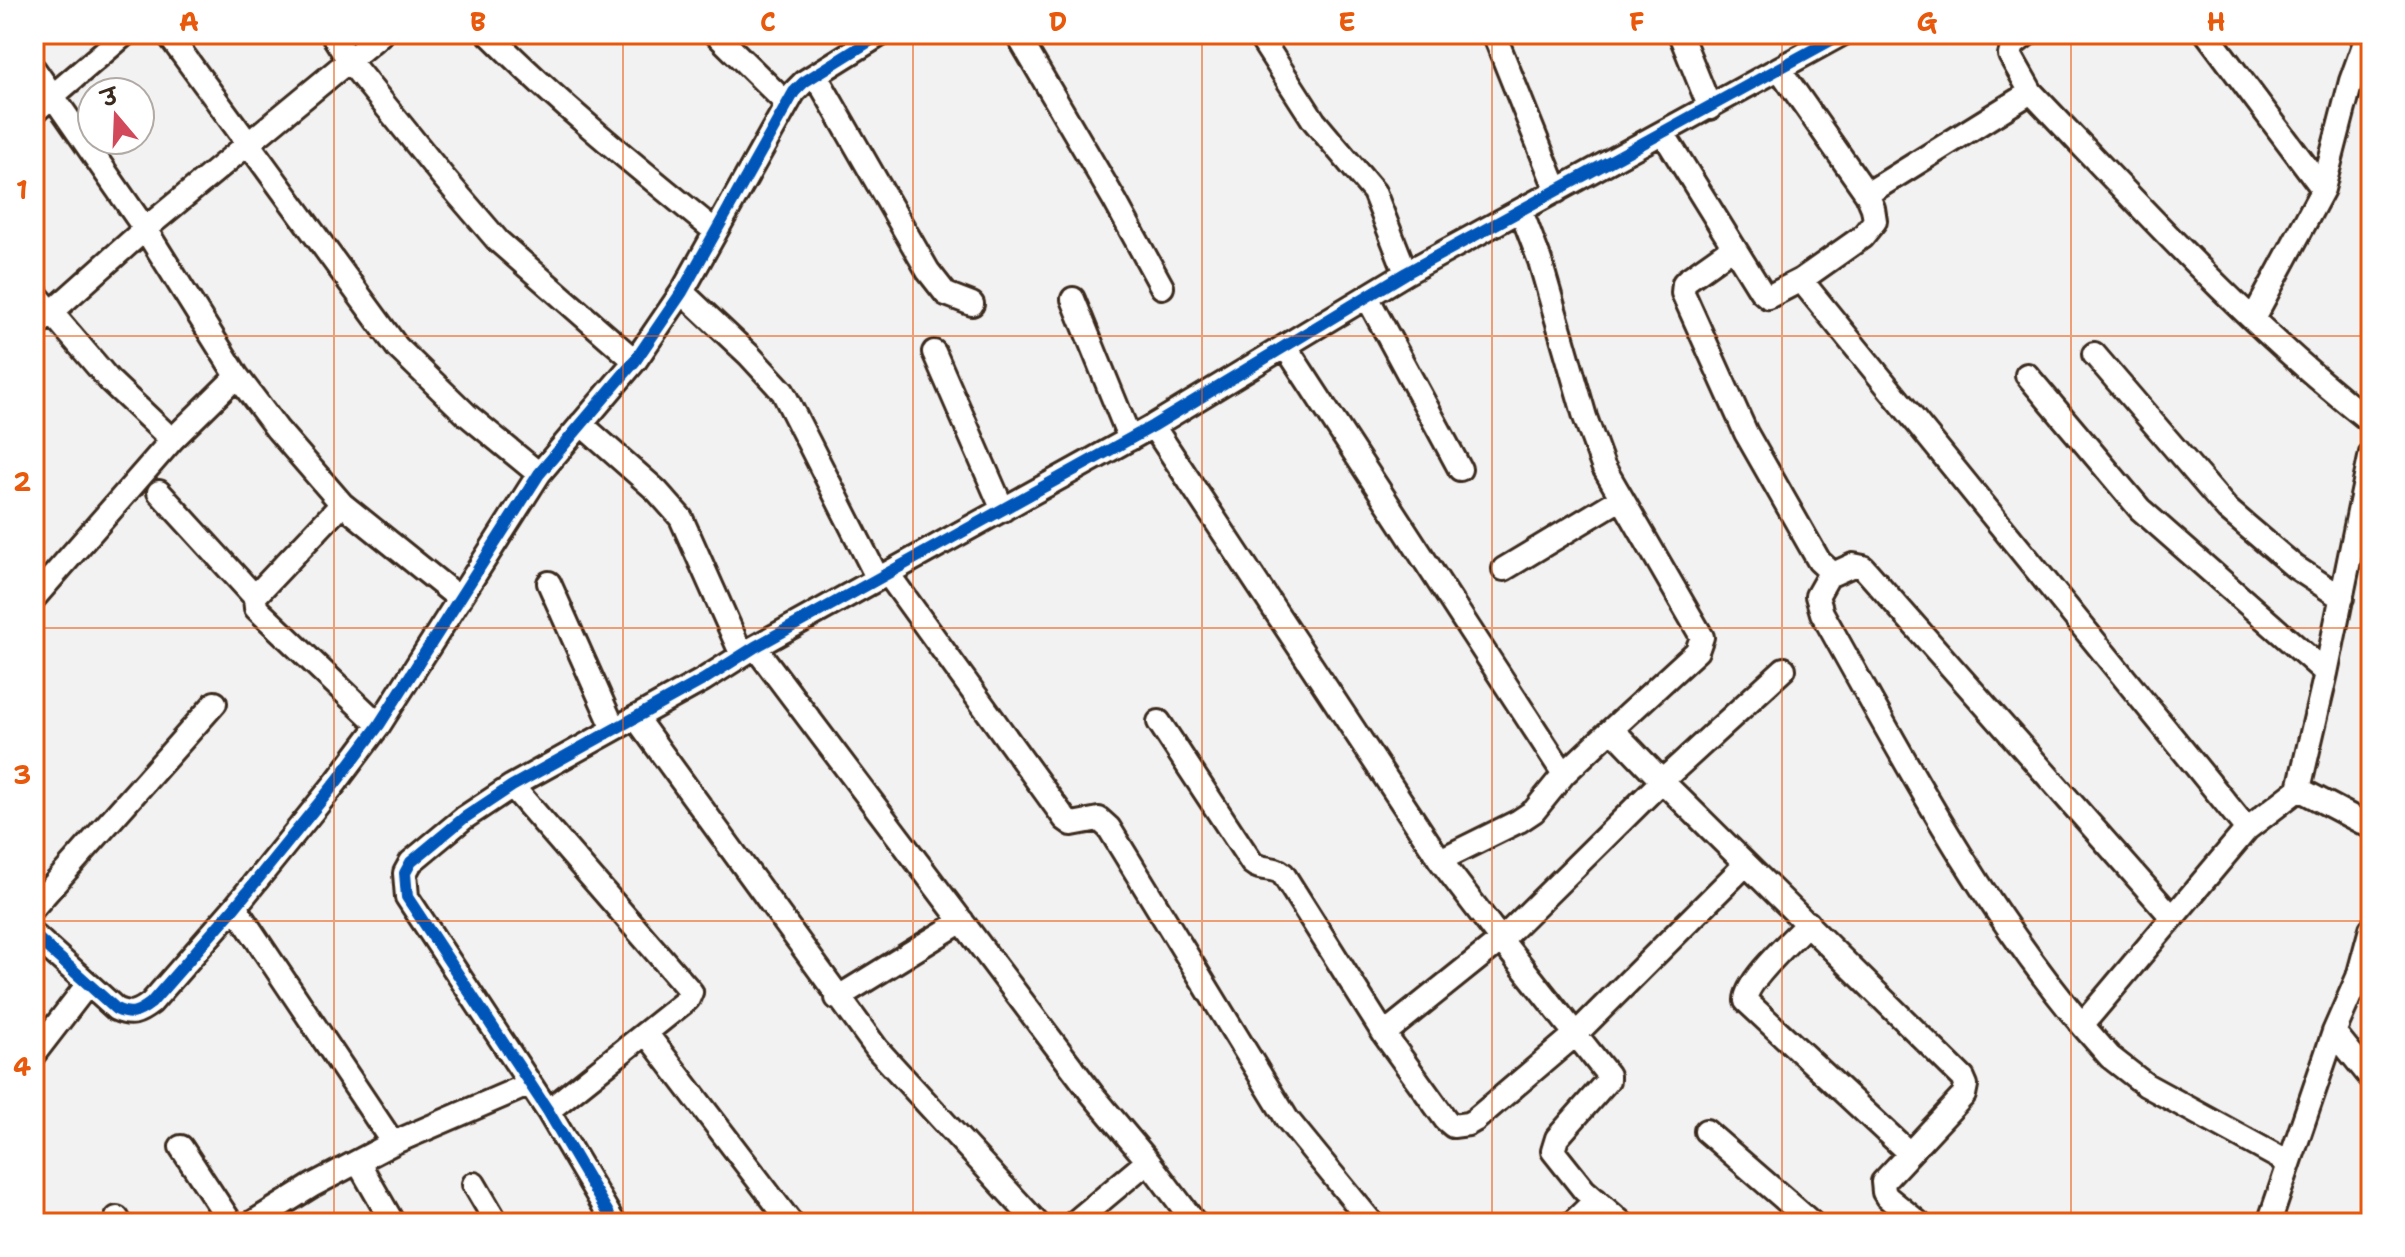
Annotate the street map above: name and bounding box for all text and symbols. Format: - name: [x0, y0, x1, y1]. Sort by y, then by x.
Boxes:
- text: A: [179, 4, 199, 39]
- text: B: [470, 4, 486, 39]
- text: C: [760, 4, 776, 39]
- text: D: [1049, 4, 1067, 39]
- text: E: [1338, 4, 1356, 39]
- text: F: [1629, 4, 1645, 39]
- text: G: [1917, 4, 1938, 39]
- text: H: [2207, 4, 2225, 39]
- north arrow: [76, 76, 156, 156]
- text: उ: [96, 81, 124, 114]
- text: 1: [16, 172, 28, 207]
- text: 2: [13, 464, 31, 499]
- text: 3: [13, 757, 31, 792]
- text: 4: [13, 1049, 31, 1084]

